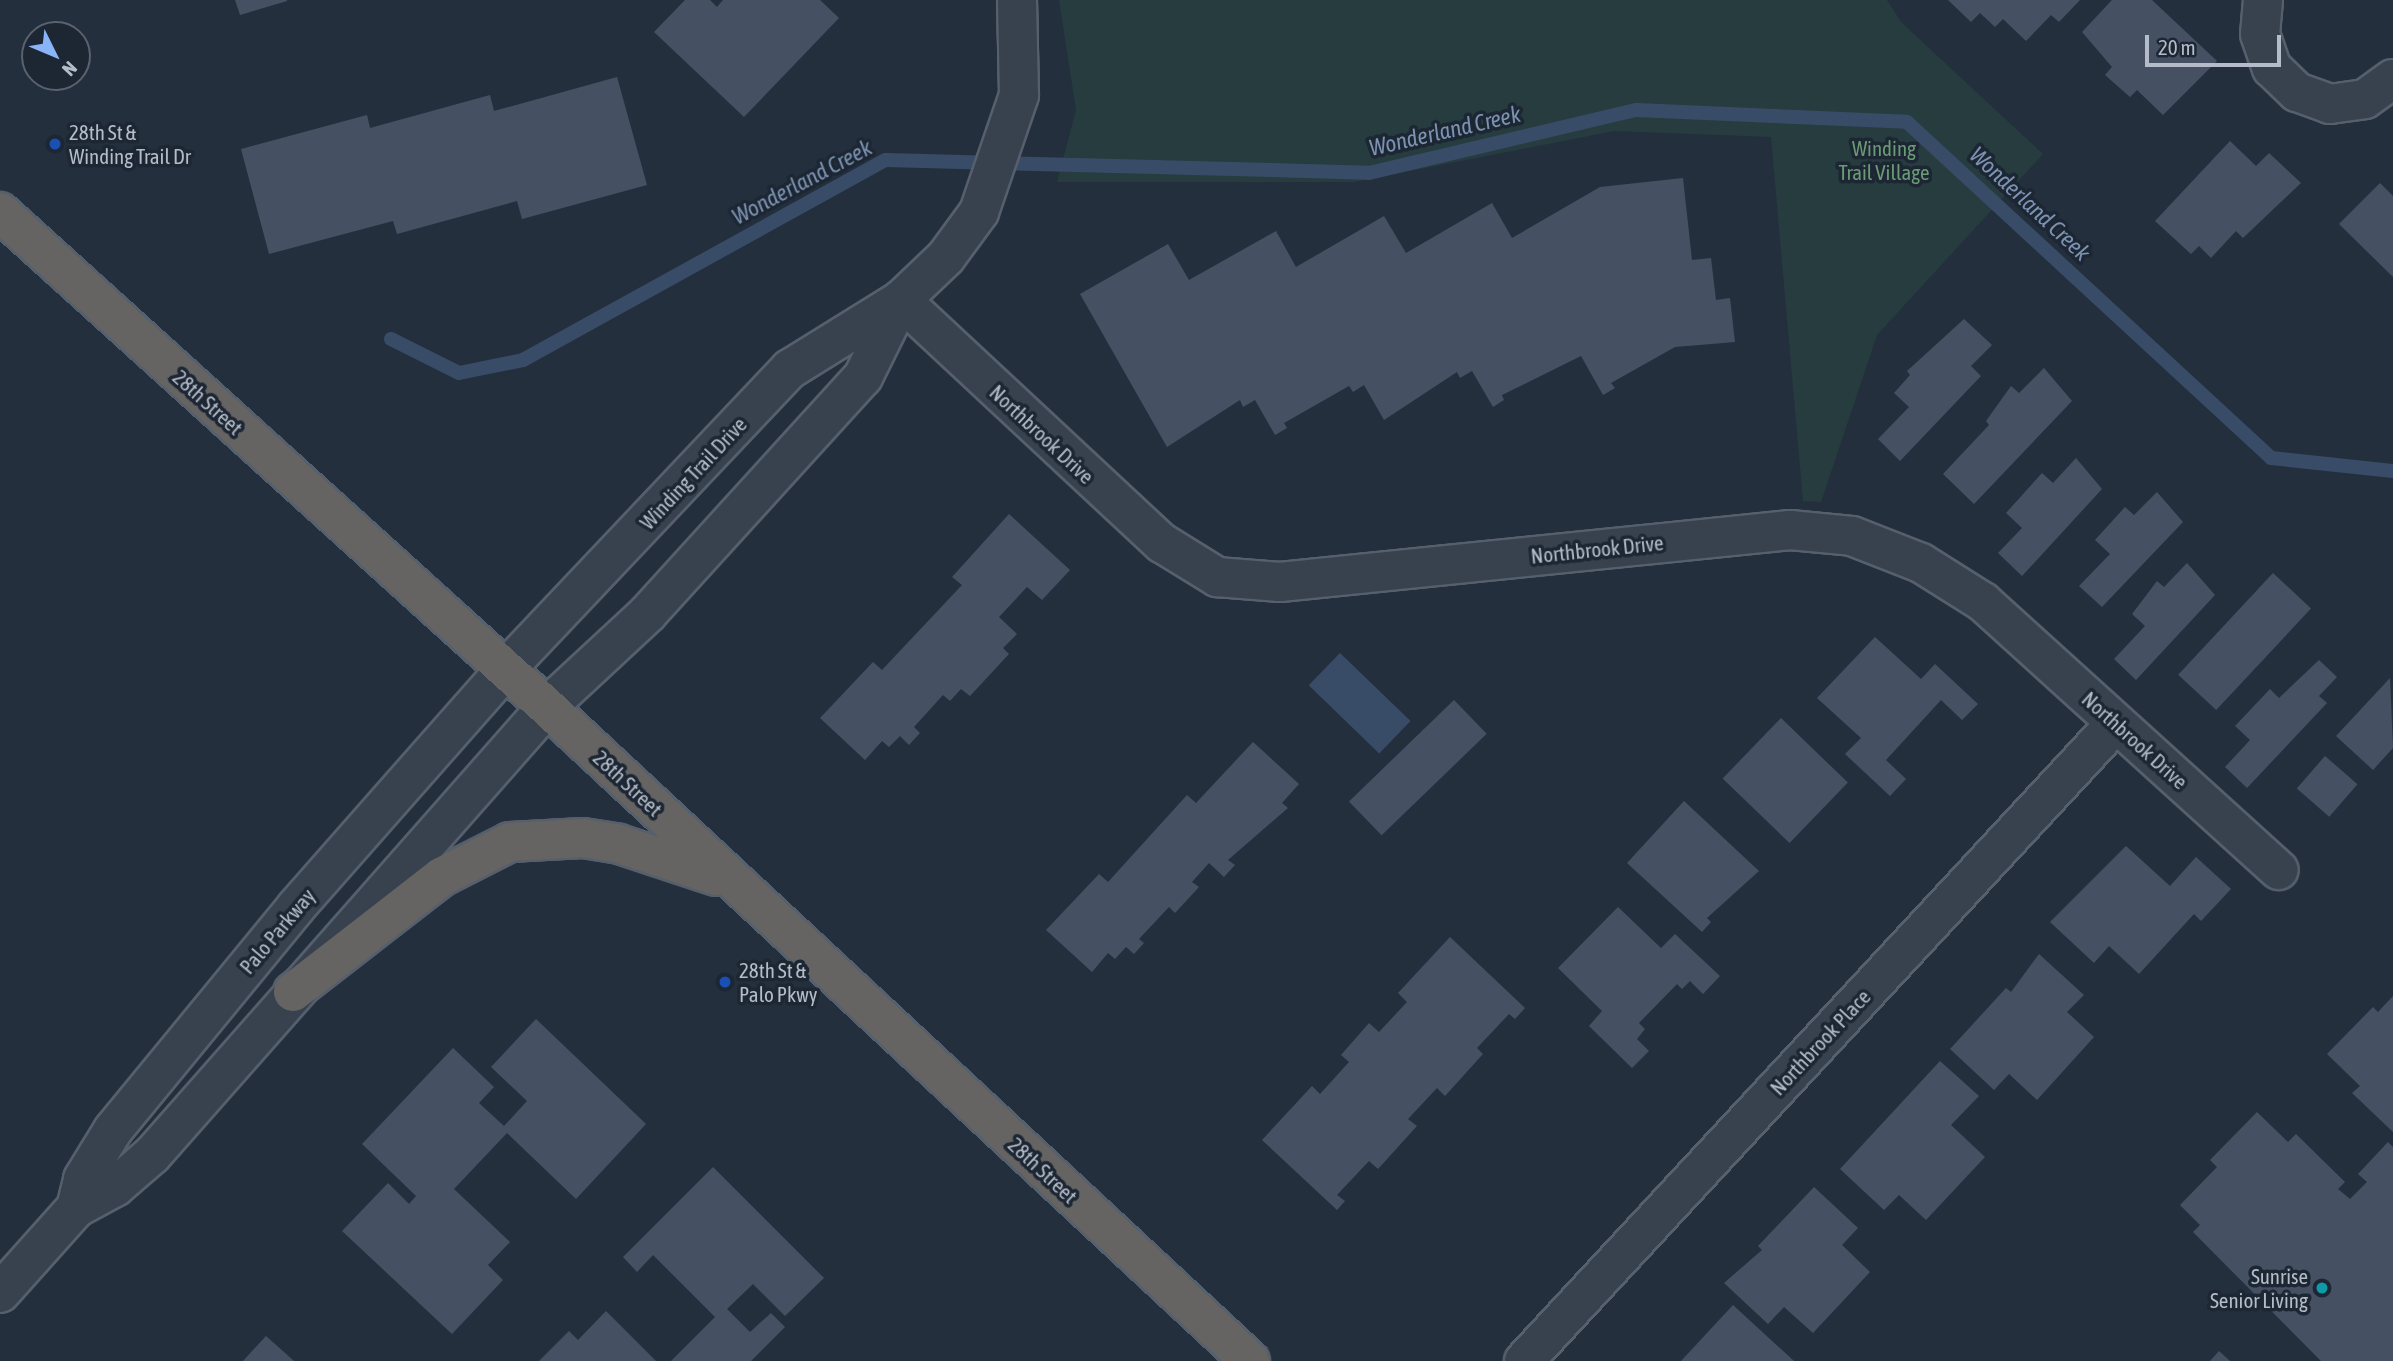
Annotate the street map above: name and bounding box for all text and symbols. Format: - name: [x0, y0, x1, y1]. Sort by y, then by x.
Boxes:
- north arrow: [21, 21, 91, 91]
- scale bar: [2148, 21, 2284, 65]
- text: 20 m: [2158, 35, 2196, 59]
- text: N: [58, 57, 82, 81]
- water label: Wonderland Creek: [1367, 100, 1523, 162]
- place label: 28th St & Winding Trail Dr: [69, 119, 191, 169]
- water label: Wonderland Creek: [727, 133, 877, 231]
- park label: Winding Trail Village: [1839, 135, 1929, 185]
- marker: 28th St & Winding Trail Dr: [47, 136, 63, 152]
- water label: Wonderland Creek: [1964, 141, 2096, 267]
- street label: 28th Street: [168, 364, 248, 440]
- street label: Northbrook Drive: [985, 379, 1099, 489]
- street label: Winding Trail Drive: [634, 412, 752, 534]
- street label: Northbrook Drive: [1529, 530, 1665, 568]
- street label: Northbrook Drive: [2077, 686, 2193, 794]
- street label: 28th Street: [588, 745, 668, 821]
- street label: Palo Parkway: [234, 883, 320, 979]
- place label: 28th St & Palo Pkwy: [739, 957, 817, 1007]
- marker: 28th St & Palo Pkwy: [717, 974, 733, 990]
- street label: Northbrook Place: [1765, 984, 1875, 1100]
- street label: 28th Street: [1003, 1132, 1083, 1208]
- place label: Sunrise Senior Living: [2210, 1263, 2308, 1313]
- marker: Sunrise Senior Living: [2314, 1280, 2330, 1296]

